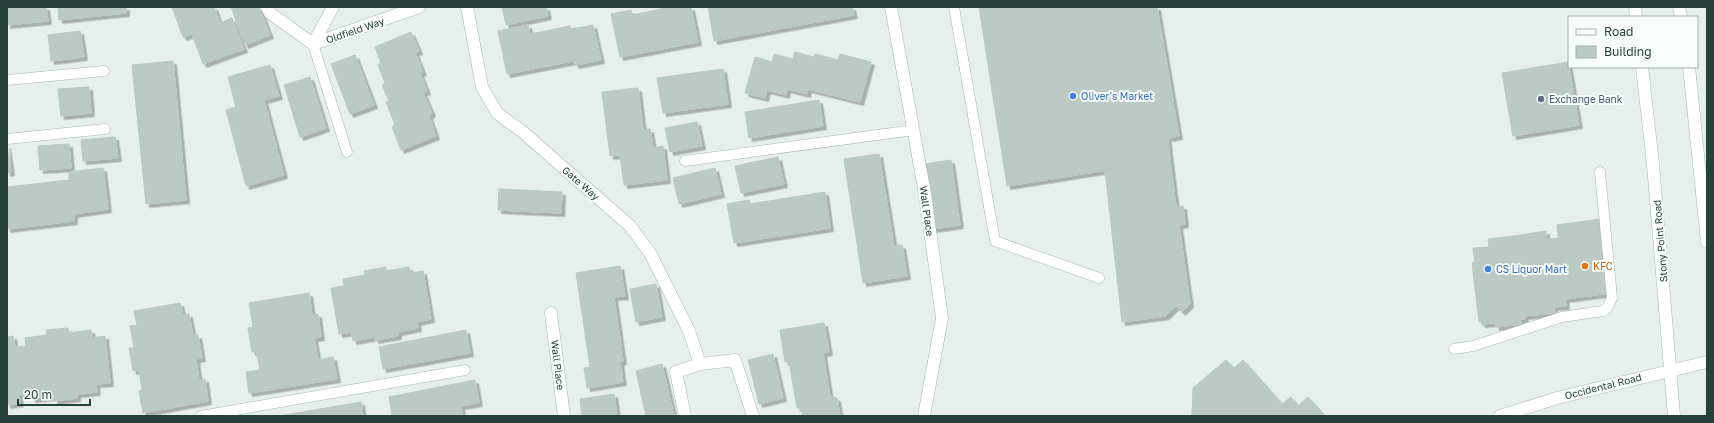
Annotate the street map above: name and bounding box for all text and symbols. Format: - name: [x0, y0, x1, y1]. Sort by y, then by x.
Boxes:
- street label: Oldfield Way: [324, 14, 386, 46]
- legend: [1568, 16, 1698, 68]
- text: Road: [1604, 24, 1633, 39]
- text: Building: [1604, 44, 1652, 59]
- place label: Oliver's Market: [1081, 90, 1153, 102]
- marker: Oliver's Market: [1068, 91, 1078, 101]
- place label: Exchange Bank: [1549, 93, 1623, 105]
- marker: Exchange Bank: [1536, 94, 1546, 104]
- street label: Gate Way: [560, 164, 602, 203]
- street label: Wall Place: [918, 185, 936, 237]
- street label: Stony Point Road: [1650, 199, 1670, 283]
- place label: KFC: [1593, 260, 1613, 272]
- marker: KFC: [1580, 261, 1590, 271]
- place label: CS Liquor Mart: [1496, 263, 1567, 275]
- marker: CS Liquor Mart: [1483, 264, 1493, 274]
- street label: Wall Place: [549, 339, 567, 391]
- street label: Occidental Road: [1563, 371, 1643, 401]
- scale bar: [18, 381, 90, 407]
- text: 20 m: [24, 387, 52, 402]

